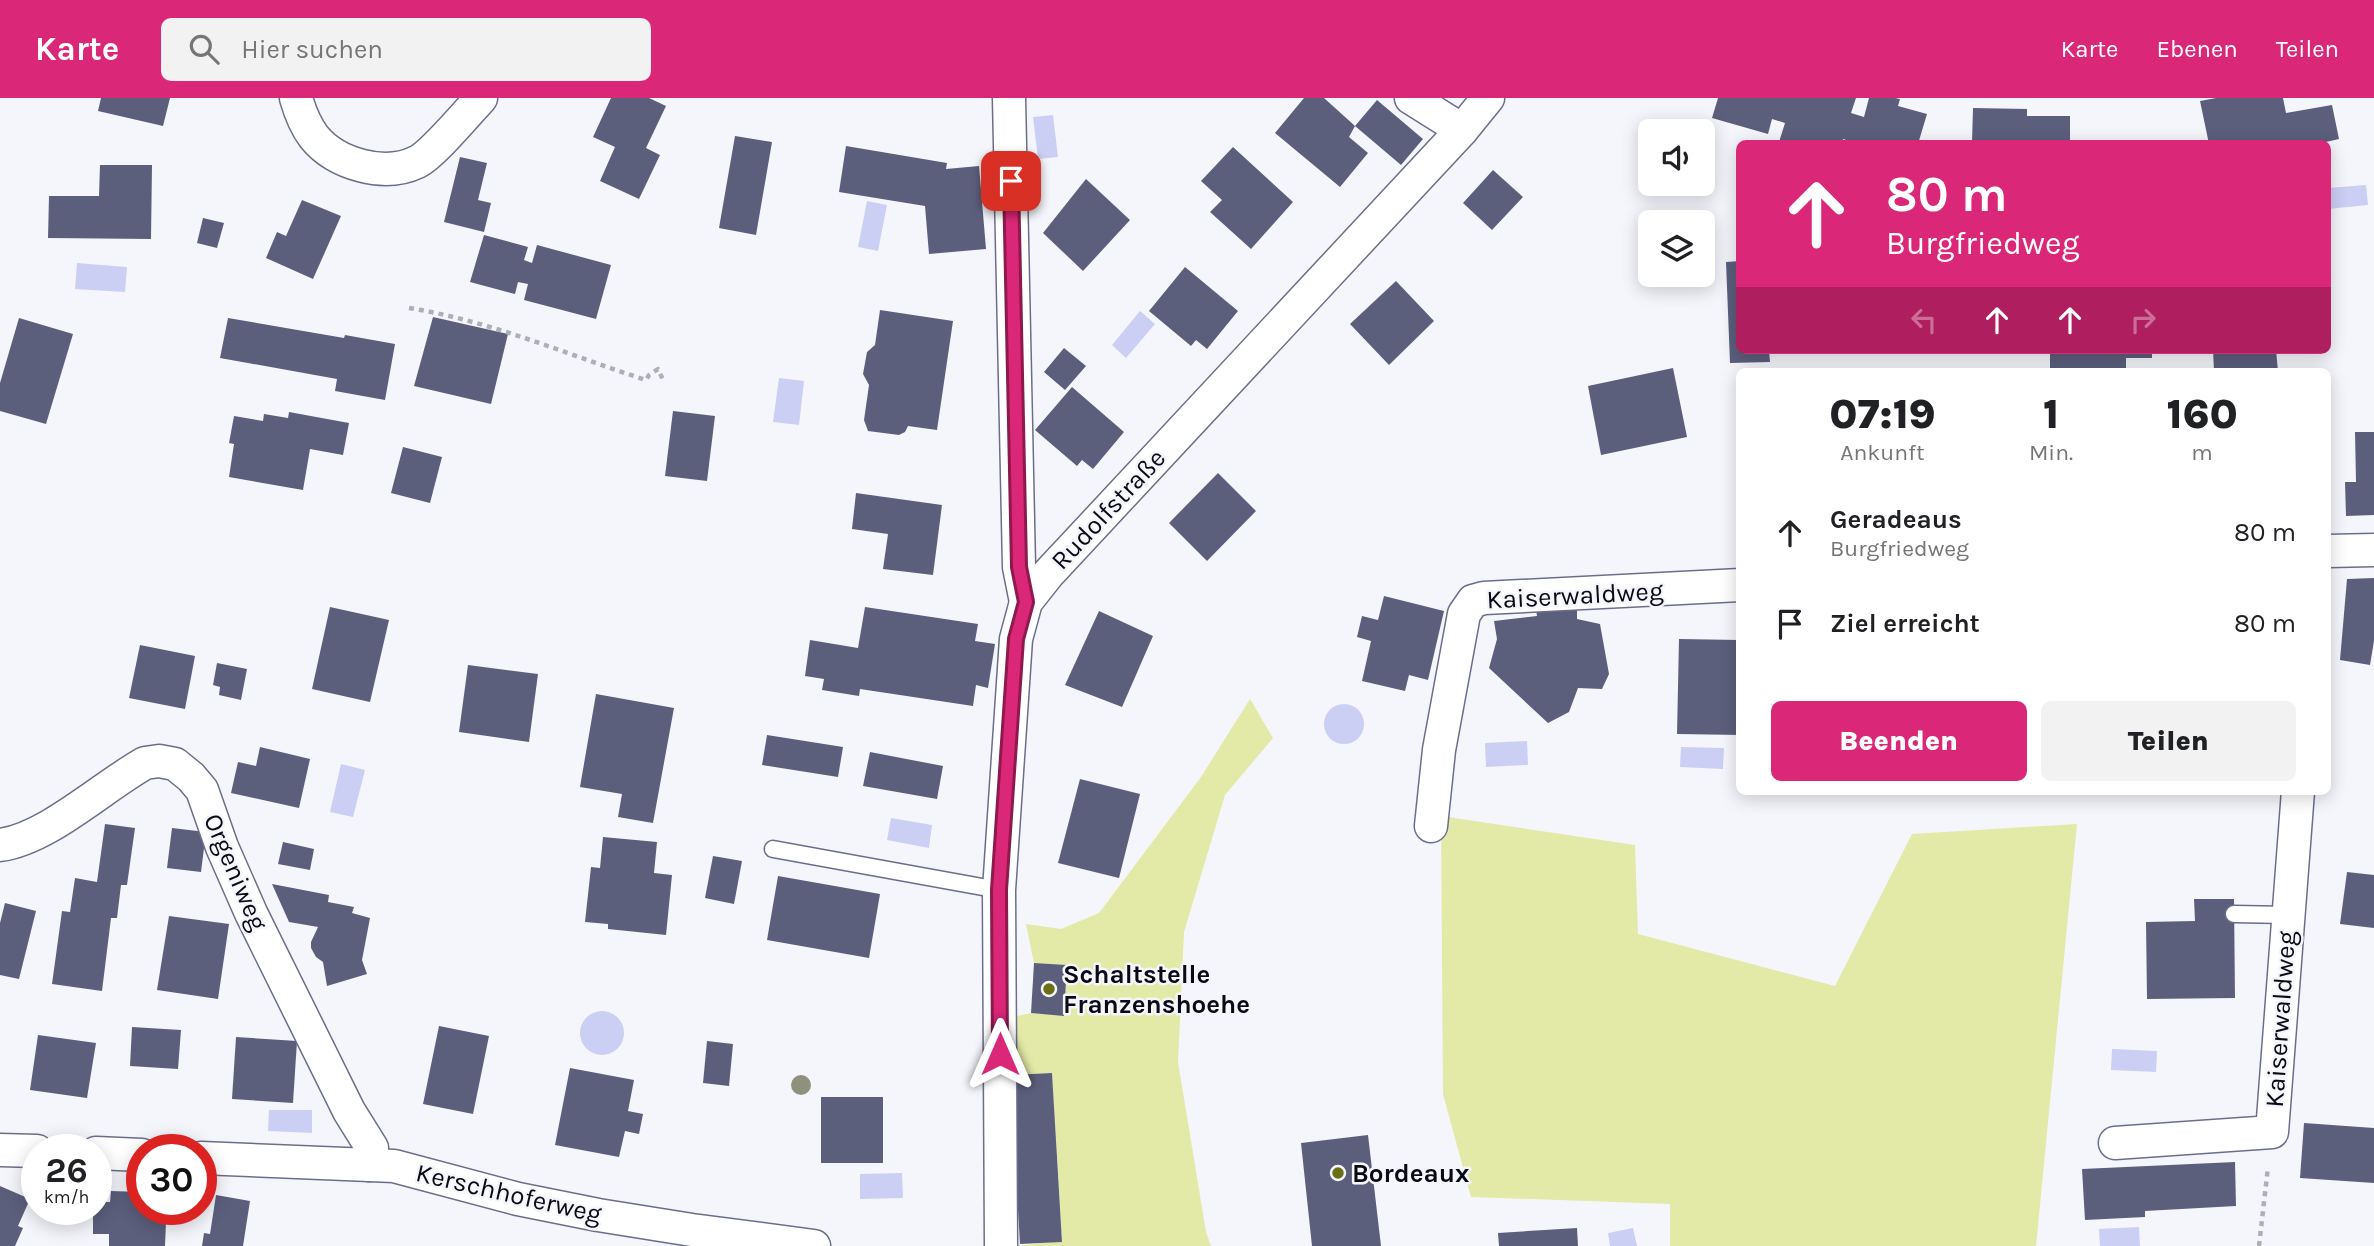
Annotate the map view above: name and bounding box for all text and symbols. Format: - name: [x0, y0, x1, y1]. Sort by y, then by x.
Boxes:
- search box: [161, 18, 651, 81]
- text: Karte: [35, 30, 119, 68]
- icon: search: [185, 30, 223, 68]
- text: Hier suchen: [241, 34, 383, 65]
- text: Karte: [2061, 35, 2118, 63]
- text: Ebenen: [2156, 35, 2238, 63]
- text: Teilen: [2276, 35, 2339, 63]
- map controls: [1638, 119, 1715, 287]
- button: sound: [1638, 119, 1715, 196]
- pin: [981, 151, 1041, 211]
- icon: arrive: [992, 162, 1030, 200]
- text: 80 m: [1886, 166, 2008, 223]
- icon: ahead: [1771, 168, 1862, 259]
- button: layers: [1638, 210, 1715, 287]
- text: Burgfriedweg: [1886, 225, 2080, 262]
- icon: left: [1905, 301, 1943, 339]
- icon: ahead: [1978, 301, 2016, 339]
- icon: ahead: [2051, 301, 2089, 339]
- icon: right: [2124, 301, 2162, 339]
- text: 07:19: [1829, 389, 1936, 439]
- text: 1: [2043, 389, 2059, 439]
- text: 160: [2166, 389, 2238, 439]
- text: Ankunft: [1840, 439, 1925, 466]
- text: Min.: [2029, 439, 2073, 466]
- text: m: [2191, 439, 2213, 466]
- street label: Rudolfstraße: [1045, 443, 1172, 576]
- text: Geradeaus: [1830, 504, 1962, 535]
- icon: ahead: [1771, 514, 1809, 552]
- text: 80 m: [2234, 517, 2296, 548]
- text: Burgfriedweg: [1830, 535, 1969, 562]
- street label: Kaiserwaldweg: [1486, 575, 1665, 616]
- icon: arrive: [1771, 605, 1809, 643]
- text: Ziel erreicht: [1830, 608, 1980, 639]
- text: 80 m: [2234, 608, 2296, 639]
- button: Beenden: [1771, 701, 2027, 781]
- button: Teilen: [2041, 701, 2296, 781]
- street label: Orgeniweg: [197, 809, 274, 936]
- street label: Kaiserwaldweg: [2259, 929, 2302, 1108]
- place label: Schaltstelle Franzenshoehe: [1063, 959, 1250, 1020]
- marker: Schaltstelle Franzenshoehe: [1041, 981, 1057, 997]
- position arrow: [963, 1017, 1037, 1091]
- speed limit sign: 30: [126, 1134, 217, 1225]
- text: 26: [45, 1150, 88, 1191]
- street label: Kerschhoferweg: [413, 1157, 605, 1230]
- place label: Bordeaux: [1352, 1158, 1469, 1189]
- marker: Bordeaux: [1330, 1165, 1346, 1181]
- text: km/h: [44, 1186, 89, 1208]

